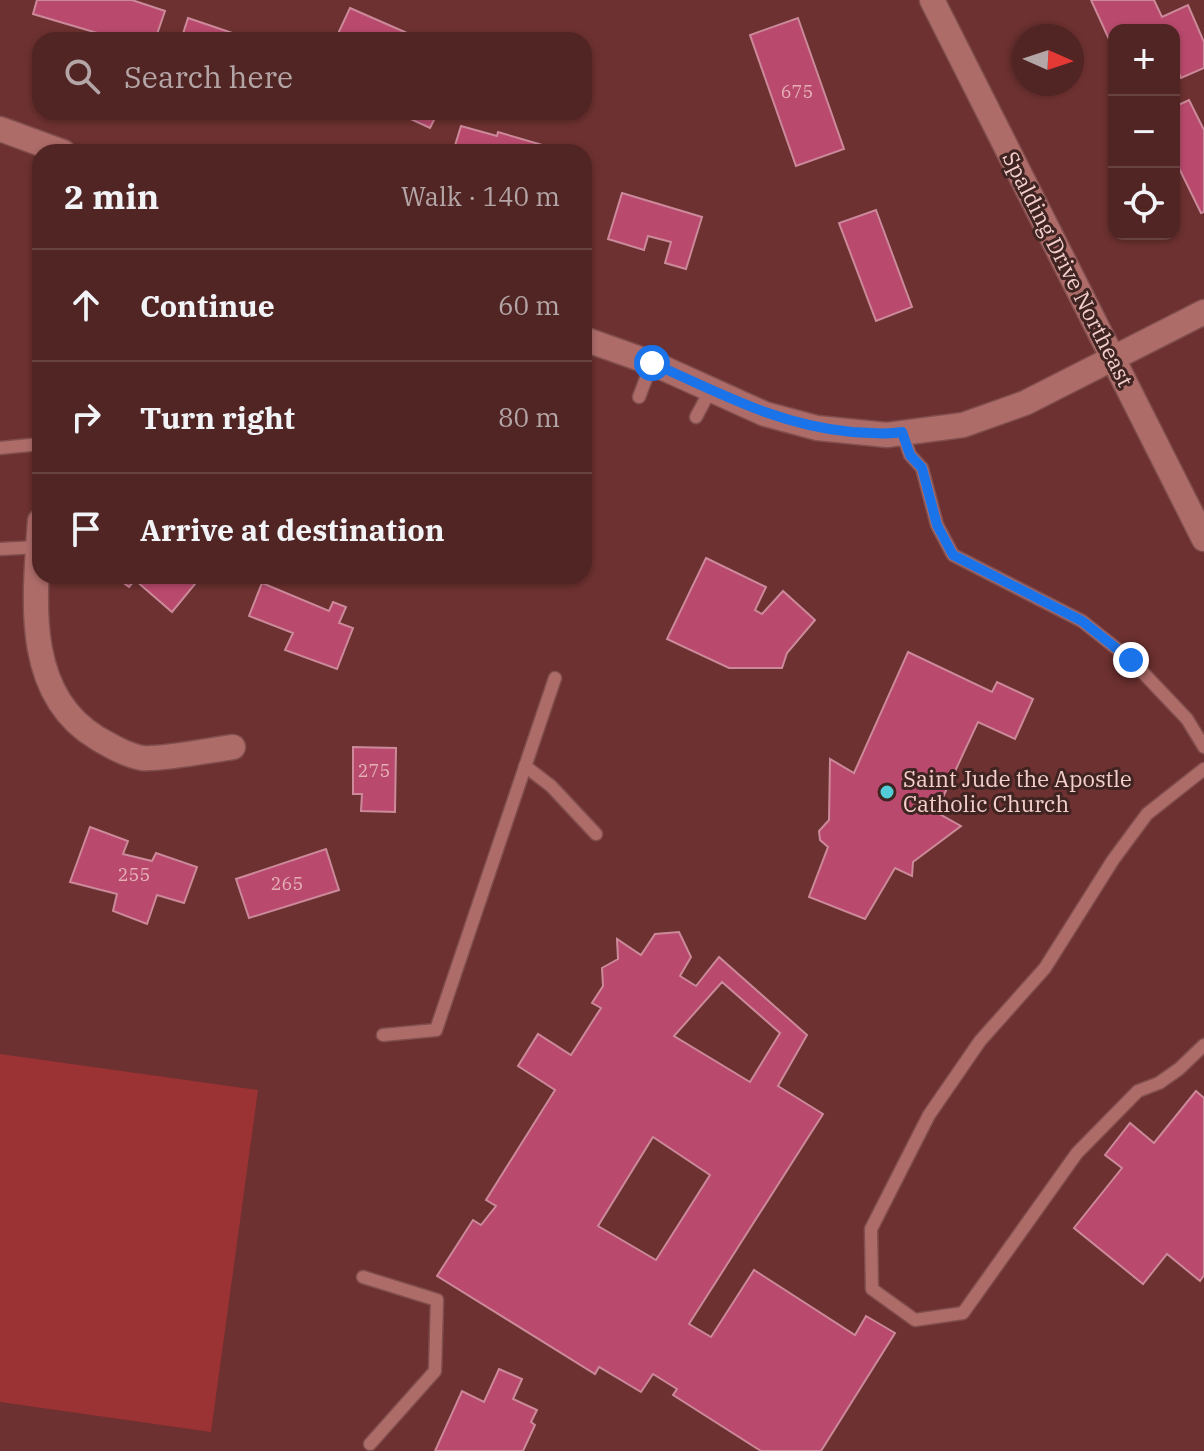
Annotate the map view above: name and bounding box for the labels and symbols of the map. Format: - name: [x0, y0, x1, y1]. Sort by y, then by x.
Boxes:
- north arrow: [1012, 24, 1084, 96]
- house number: 675: [781, 80, 813, 103]
- street label: Spalding Drive Northeast: [996, 146, 1141, 392]
- route start: [634, 345, 670, 381]
- route end: [1113, 642, 1149, 678]
- house number: 275: [358, 759, 390, 782]
- place label: Saint Jude the Apostle Catholic Church: [903, 764, 1132, 818]
- marker: Saint Jude the Apostle Catholic Church: [878, 783, 896, 801]
- house number: 255: [118, 863, 150, 886]
- house number: 265: [271, 872, 303, 895]

